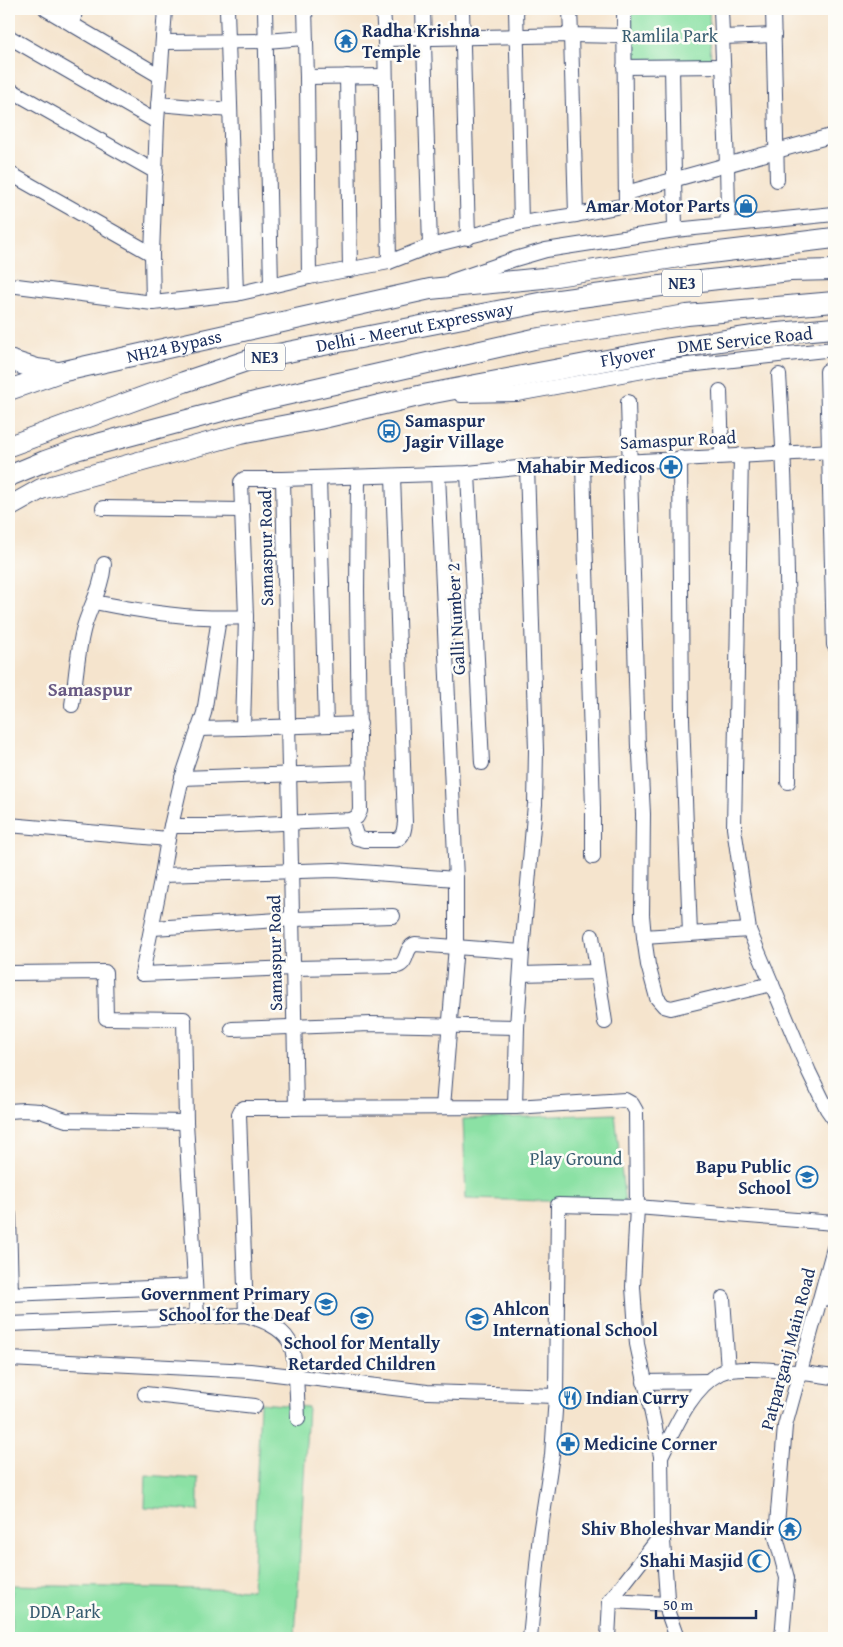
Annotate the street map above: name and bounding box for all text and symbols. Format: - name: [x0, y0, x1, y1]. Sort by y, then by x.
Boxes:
- place label: Radha Krishna Temple: [362, 17, 481, 65]
- park label: Ramlila Park: [622, 22, 719, 49]
- temple icon: Radha Krishna Temple: [334, 29, 358, 53]
- place label: Amar Motor Parts: [585, 192, 730, 219]
- shop icon: Amar Motor Parts: [734, 194, 758, 218]
- road number: NE3: [662, 270, 702, 296]
- street label: Delhi - Meerut Expressway: [314, 294, 516, 359]
- street label: DME Service Road: [676, 319, 814, 360]
- street label: NH24 Bypass: [124, 322, 224, 370]
- street label: Flyover: [598, 337, 658, 374]
- road number: NE3: [245, 344, 285, 371]
- place label: Samaspur Jagir Village: [402, 407, 504, 455]
- bus stop icon: Samaspur Jagir Village: [377, 419, 401, 443]
- street label: Samaspur Road: [619, 423, 737, 456]
- place label: Mahabir Medicos: [517, 453, 655, 480]
- pharmacy icon: Mahabir Medicos: [659, 455, 683, 479]
- street label: Samaspur Road: [251, 489, 280, 606]
- street label: Galli Number 2: [439, 562, 472, 676]
- district label: Samaspur: [48, 675, 132, 703]
- street label: Samaspur Road: [260, 894, 289, 1011]
- park label: Play Ground: [530, 1145, 623, 1172]
- place label: Bapu Public School: [696, 1153, 791, 1201]
- school or university icon: Bapu Public School: [795, 1165, 819, 1189]
- street label: Patparganj Main Road: [753, 1265, 822, 1433]
- place label: Government Primary School for the Deaf: [141, 1280, 313, 1328]
- school or university icon: Government Primary School for the Deaf: [314, 1292, 338, 1316]
- place label: Ahlcon International School: [493, 1295, 658, 1343]
- school or university icon: School for Mentally Retarded Children: [350, 1306, 374, 1330]
- school or university icon: Ahlcon International School: [465, 1307, 489, 1331]
- place label: School for Mentally Retarded Children: [284, 1329, 441, 1377]
- place label: Indian Curry: [586, 1384, 689, 1411]
- restaurant icon: Indian Curry: [558, 1386, 582, 1410]
- place label: Medicine Corner: [584, 1430, 718, 1457]
- pharmacy icon: Medicine Corner: [556, 1432, 580, 1456]
- place label: Shiv Bholeshvar Mandir: [581, 1515, 775, 1542]
- temple icon: Shiv Bholeshvar Mandir: [778, 1517, 802, 1541]
- place label: Shahi Masjid: [640, 1547, 744, 1574]
- mosque icon: Shahi Masjid: [747, 1549, 771, 1573]
- scale bar: [656, 1587, 756, 1619]
- text: 50 m: [663, 1594, 694, 1615]
- park label: DDA Park: [30, 1598, 101, 1625]

